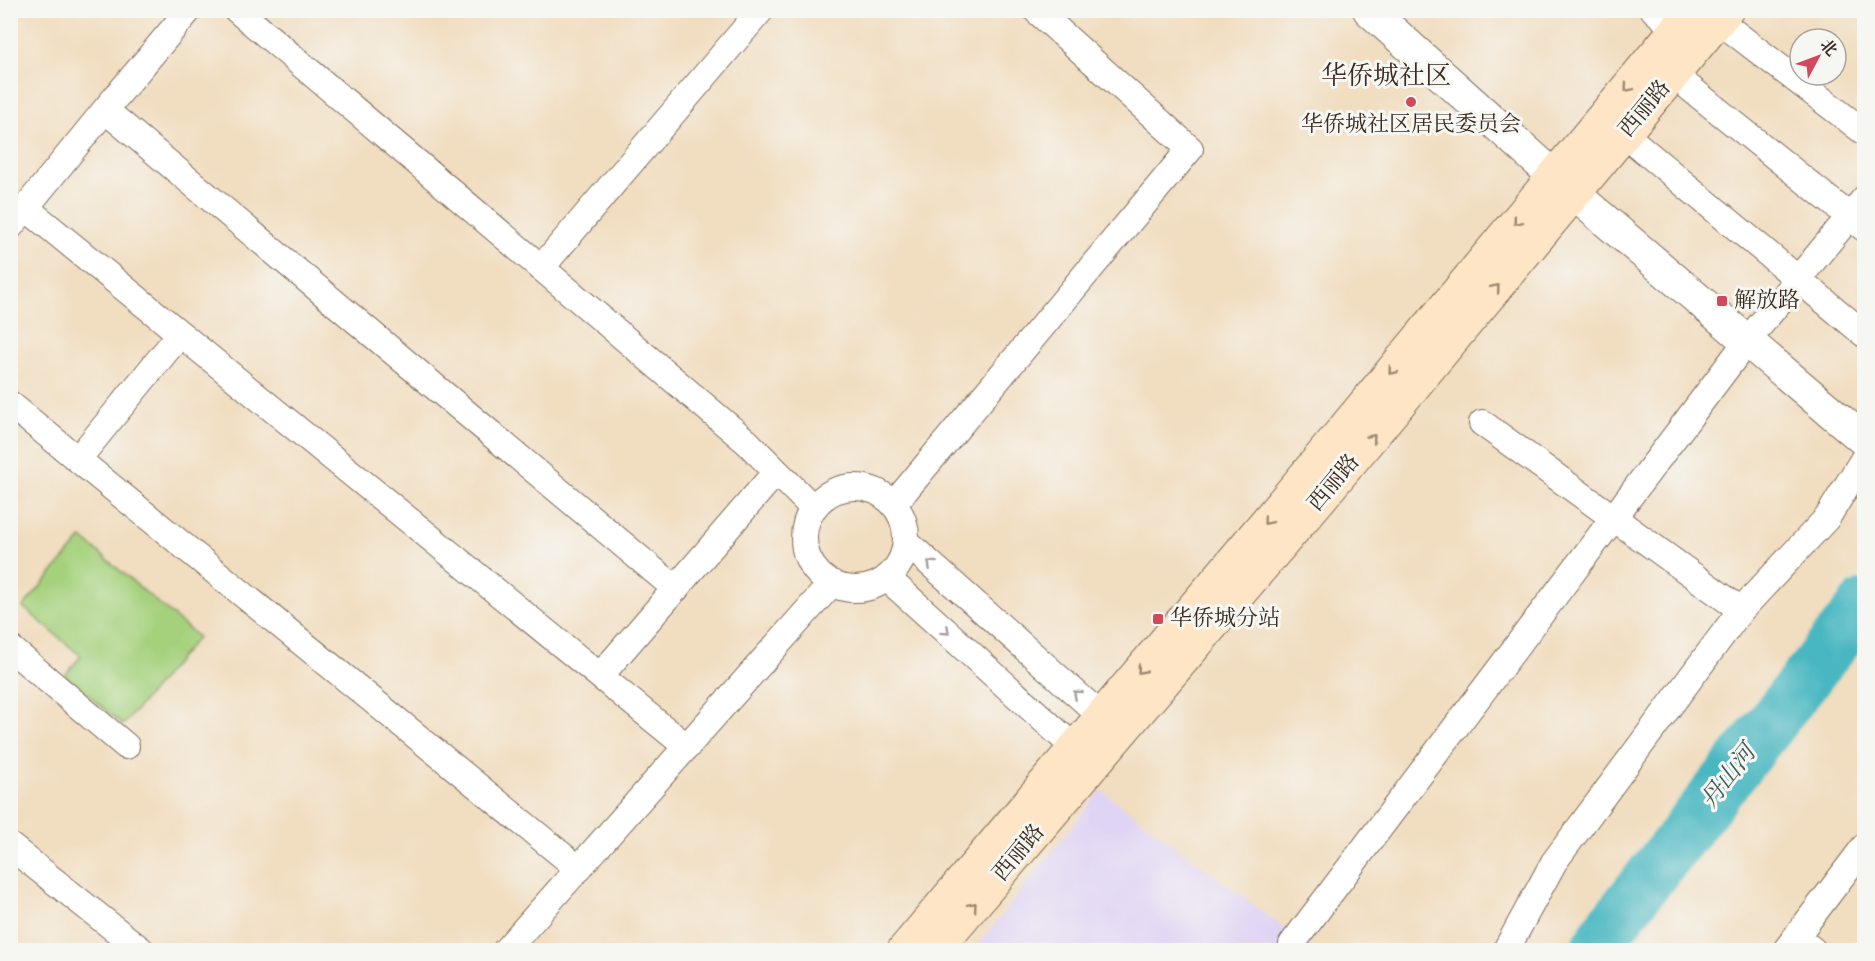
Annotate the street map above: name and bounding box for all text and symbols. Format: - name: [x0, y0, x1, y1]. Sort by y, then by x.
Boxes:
- north arrow: [1788, 27, 1848, 87]
- text: 北: [1815, 36, 1841, 61]
- district label: 华侨城社区: [1321, 60, 1451, 93]
- street label: 西丽路: [1613, 75, 1677, 143]
- one-way arrow: [1624, 81, 1635, 92]
- marker: 华侨城社区居民委员会: [1404, 95, 1418, 109]
- place label: 华侨城社区居民委员会: [1301, 111, 1521, 139]
- one-way arrow: [1513, 214, 1524, 225]
- one-way arrow: [1489, 284, 1500, 295]
- place label: 解放路: [1734, 287, 1800, 315]
- marker: 解放路: [1715, 294, 1729, 308]
- one-way arrow: [1388, 364, 1399, 375]
- one-way arrow: [1364, 434, 1375, 445]
- street label: 西丽路: [1302, 449, 1366, 517]
- one-way arrow: [1263, 514, 1274, 525]
- one-way arrow: [927, 560, 938, 571]
- place label: 华侨城分站: [1170, 605, 1280, 633]
- marker: 华侨城分站: [1151, 612, 1165, 626]
- one-way arrow: [939, 624, 950, 635]
- one-way arrow: [1137, 663, 1148, 674]
- one-way arrow: [1073, 690, 1084, 701]
- water label: 丹山河: [1695, 736, 1766, 815]
- street label: 西丽路: [987, 819, 1051, 887]
- one-way arrow: [966, 902, 977, 913]

